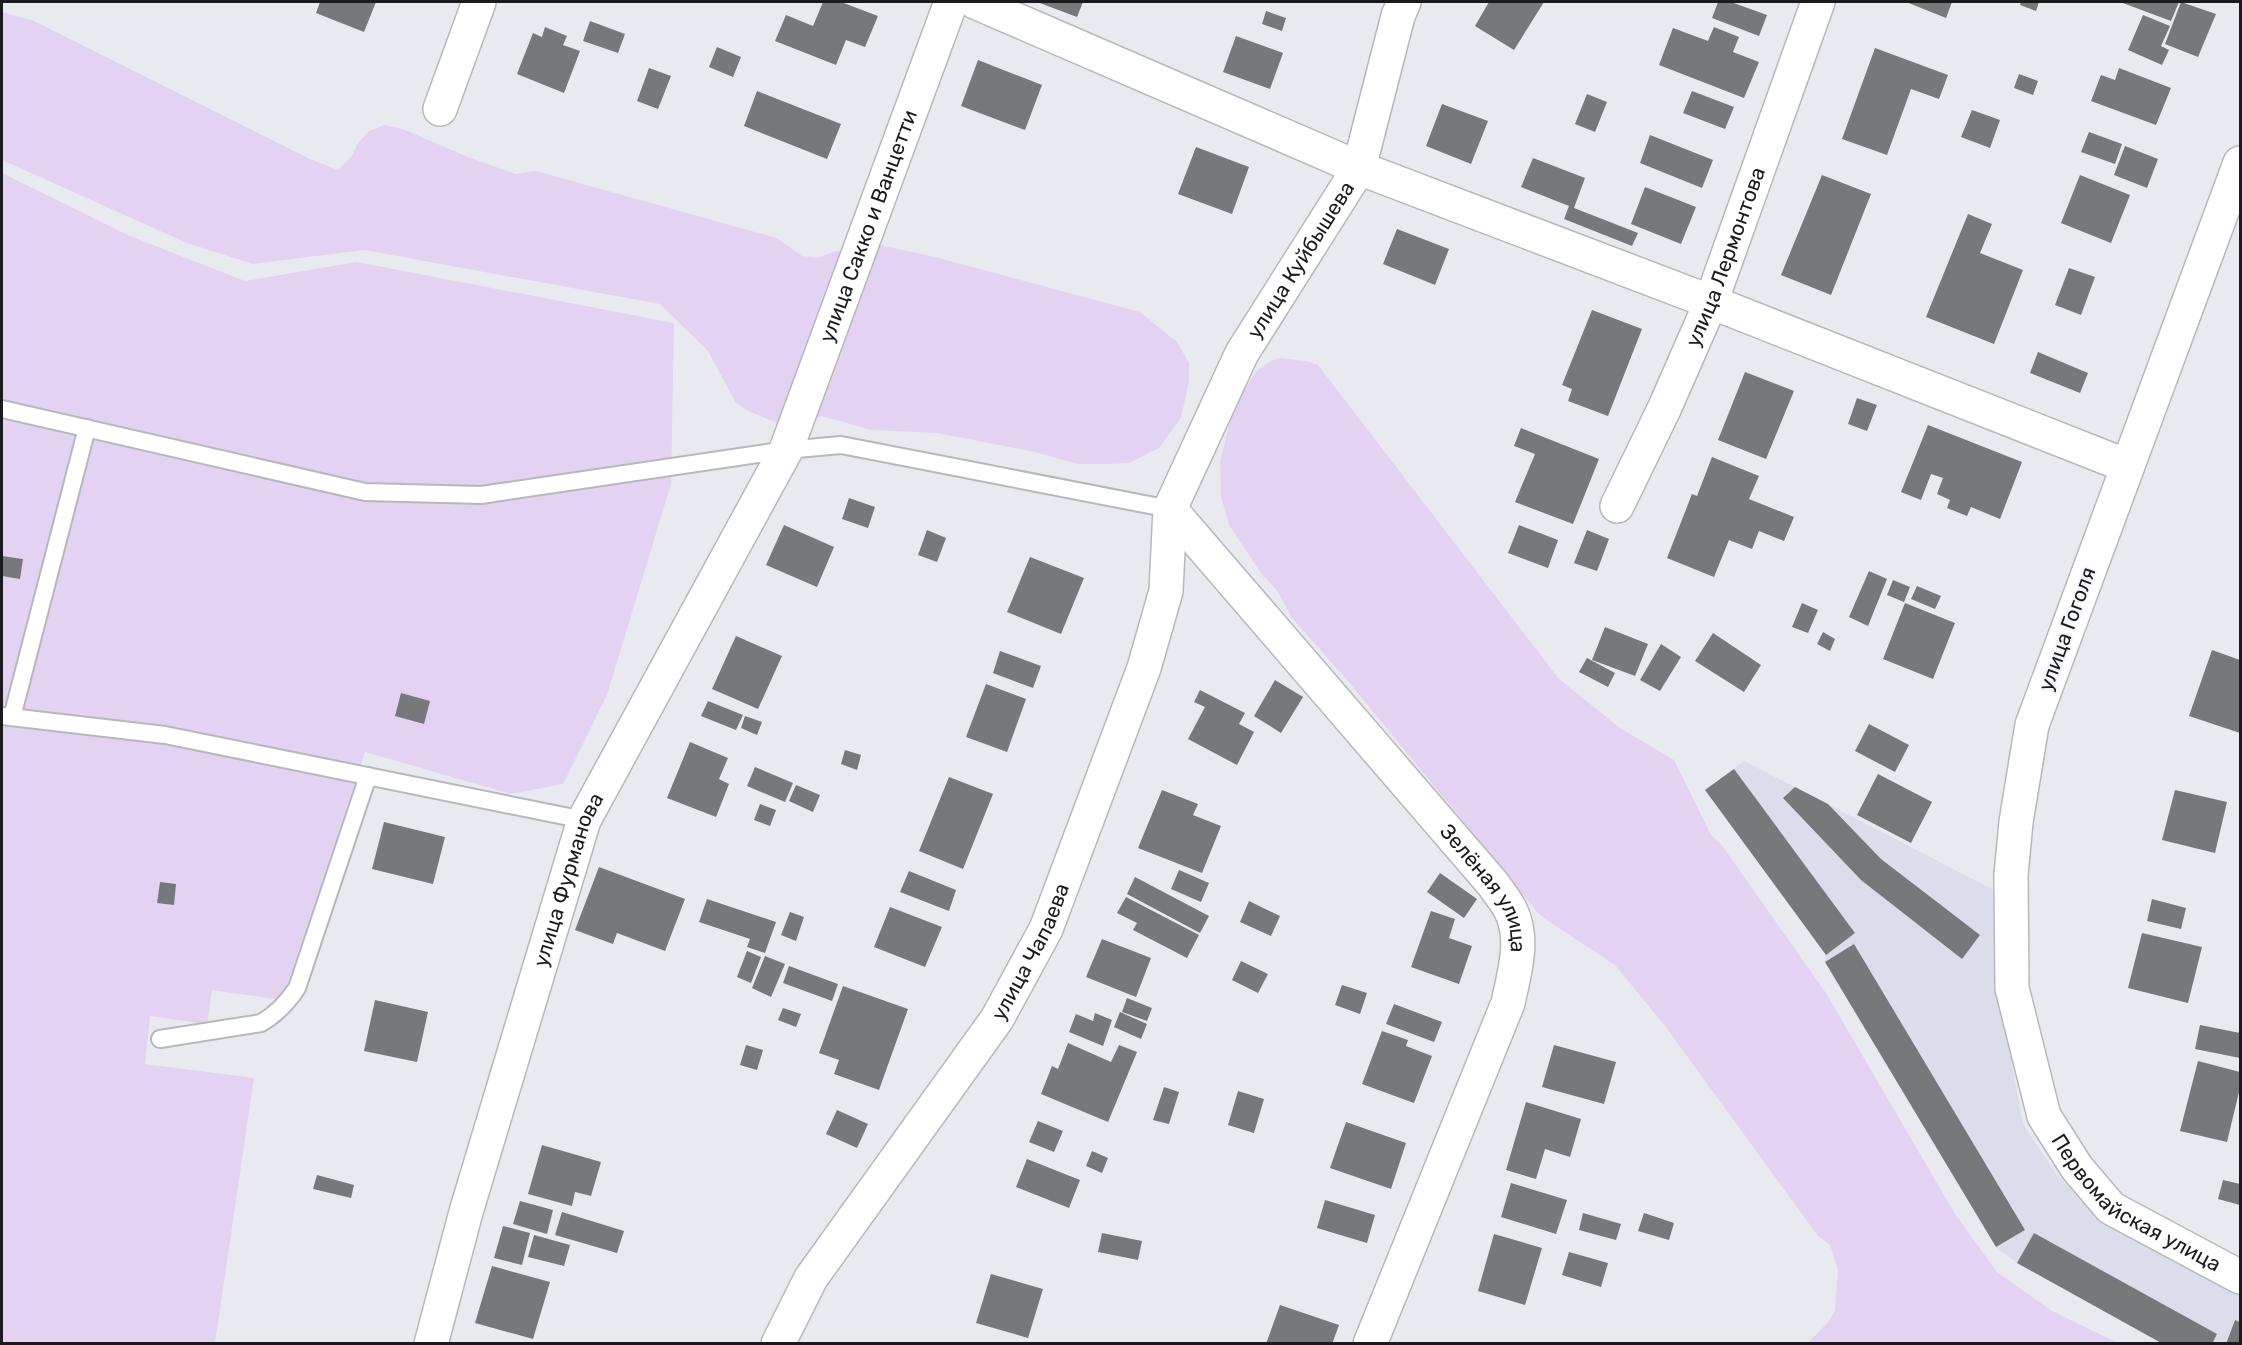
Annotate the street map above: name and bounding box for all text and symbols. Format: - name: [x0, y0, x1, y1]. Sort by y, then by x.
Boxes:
- street label: улица Сакко и Ванцетти: [814, 106, 922, 346]
- street label: улица Лермонтова: [1680, 164, 1770, 351]
- street label: улица Куйбышева: [1241, 177, 1359, 343]
- street label: улица Гоголя: [2033, 563, 2101, 694]
- street label: улица Фурманова: [528, 788, 608, 970]
- street label: Зелёная улица: [1435, 819, 1531, 953]
- street label: улица Чапаева: [986, 880, 1074, 1024]
- street label: Первомайская улица: [2046, 1129, 2225, 1277]

